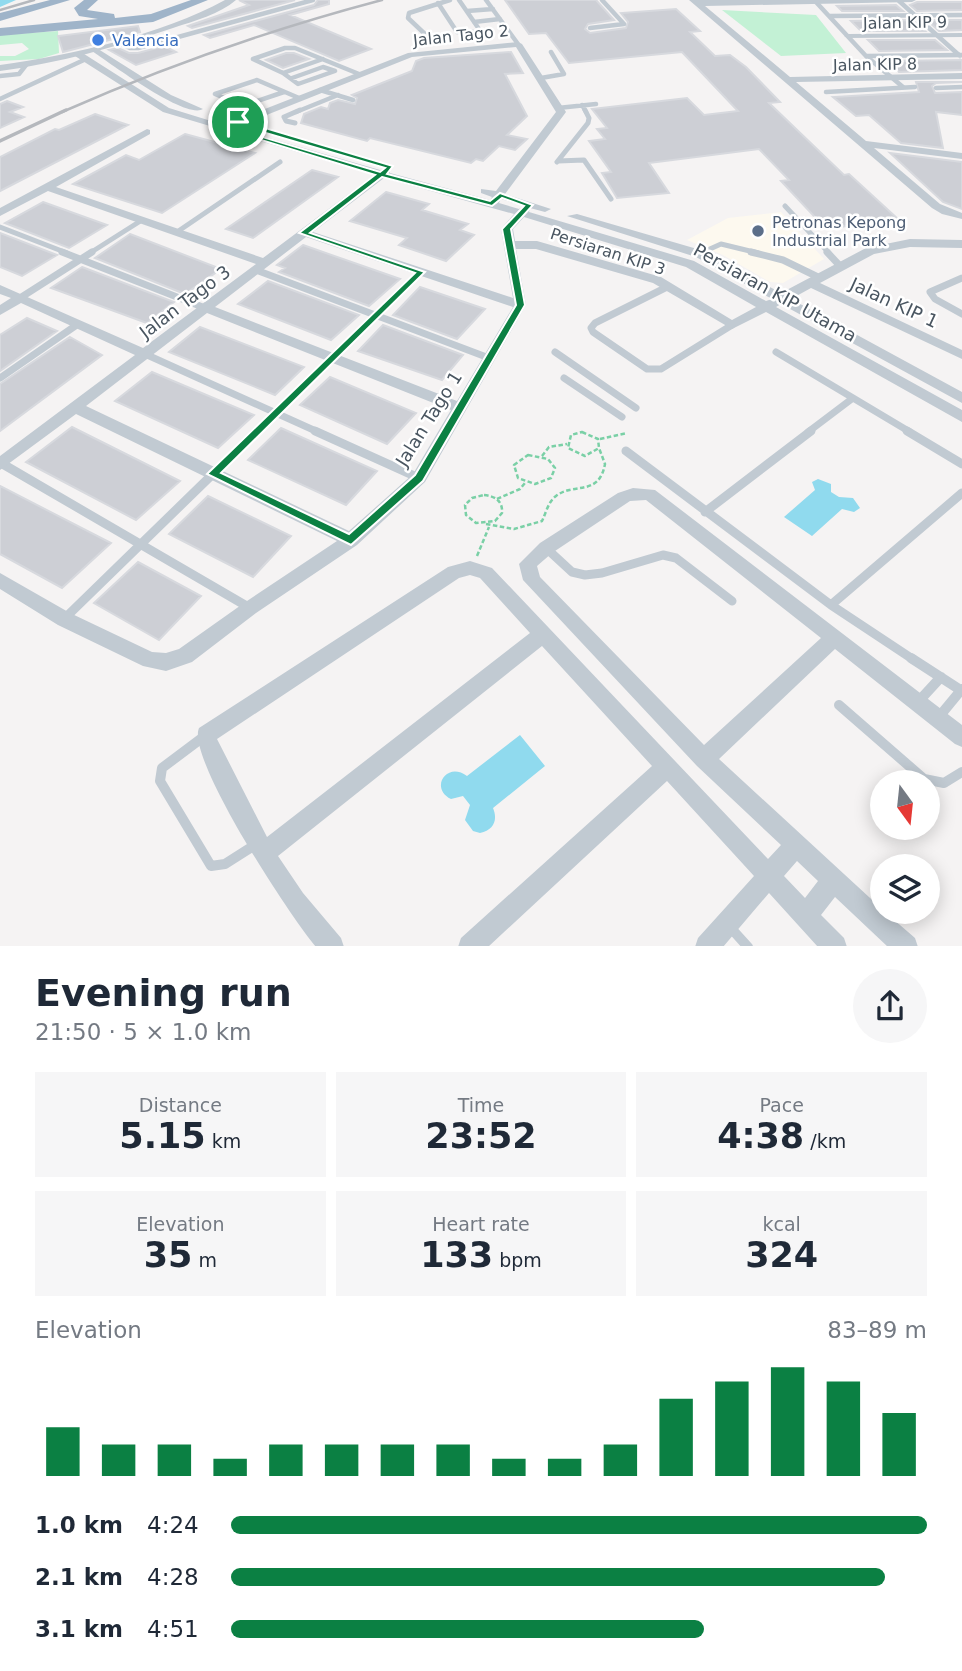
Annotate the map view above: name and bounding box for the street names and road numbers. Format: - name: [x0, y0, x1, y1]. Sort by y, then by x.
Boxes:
- street label: Jalan KIP 9: [862, 12, 947, 33]
- street label: Jalan Tago 2: [411, 21, 510, 50]
- street label: Jalan KIP 8: [832, 54, 917, 75]
- street label: Persiaran KIP 3: [548, 224, 668, 279]
- street label: Persiaran KIP Utama: [690, 239, 860, 346]
- street label: Jalan Tago 3: [134, 261, 234, 343]
- street label: Jalan KIP 1: [846, 273, 942, 332]
- street label: Jalan Tago 1: [390, 367, 466, 471]

